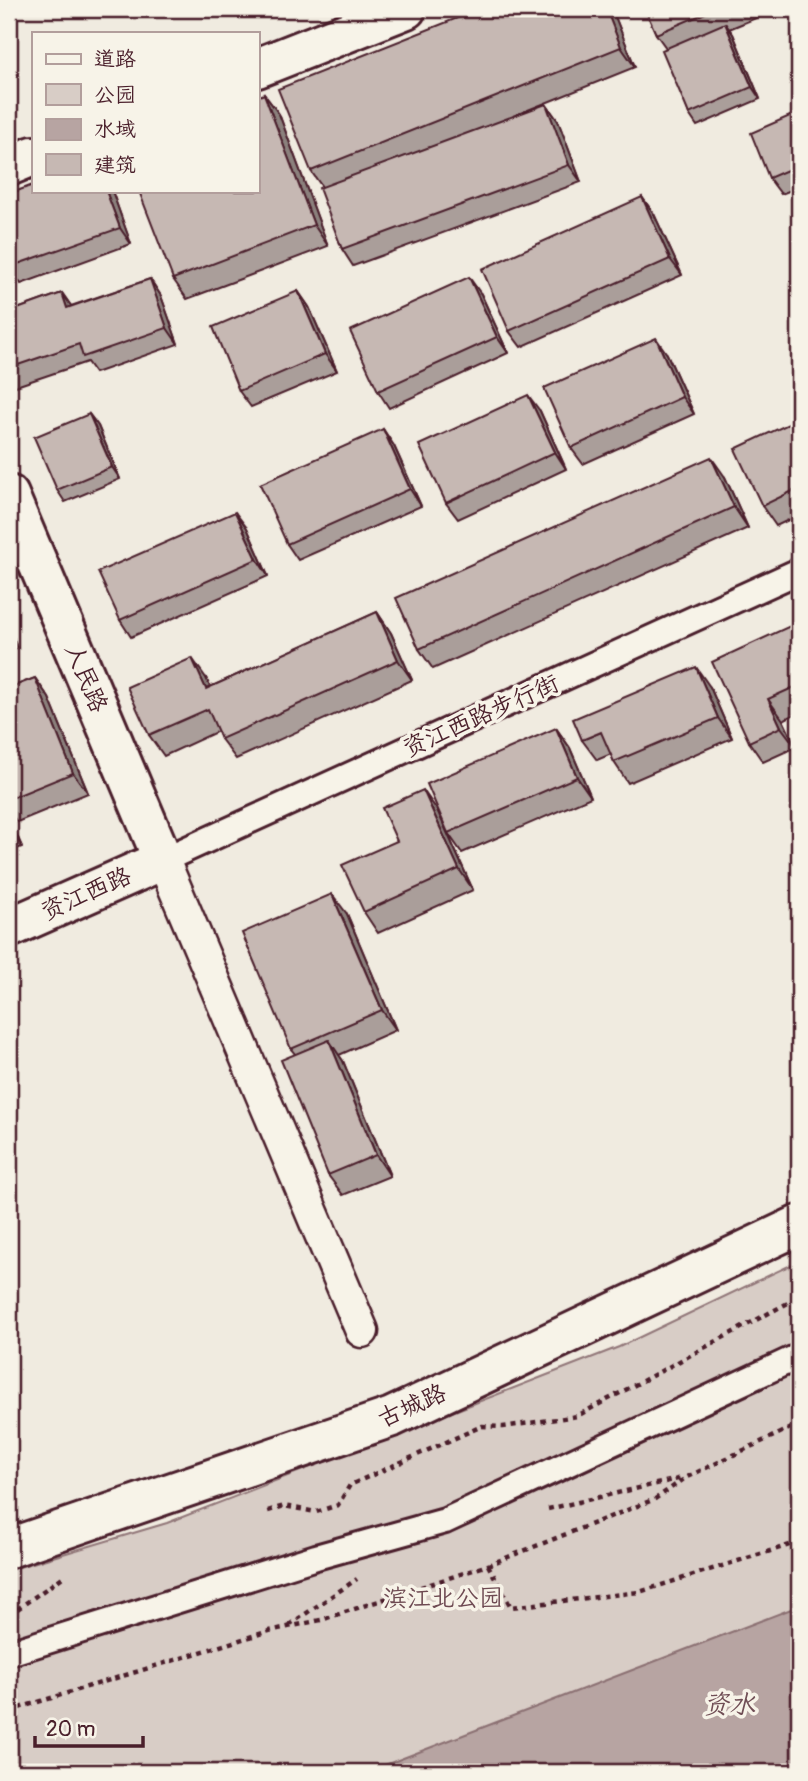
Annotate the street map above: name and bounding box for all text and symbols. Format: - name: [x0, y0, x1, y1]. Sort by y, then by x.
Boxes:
- legend: [32, 32, 259, 192]
- text: 道路: [94, 46, 136, 73]
- text: 公园: [94, 82, 136, 109]
- text: 水域: [94, 116, 136, 143]
- text: 建筑: [94, 152, 136, 179]
- street label: 人民路: [59, 639, 113, 717]
- street label: 资江西路步行街: [398, 669, 564, 763]
- street label: 资江西路: [36, 861, 136, 927]
- street label: 古城路: [373, 1378, 451, 1434]
- park label: 滨江北公园: [383, 1584, 503, 1613]
- water label: 资水: [703, 1689, 756, 1721]
- scale bar: [35, 1704, 144, 1748]
- text: 20 m: [46, 1716, 95, 1743]

